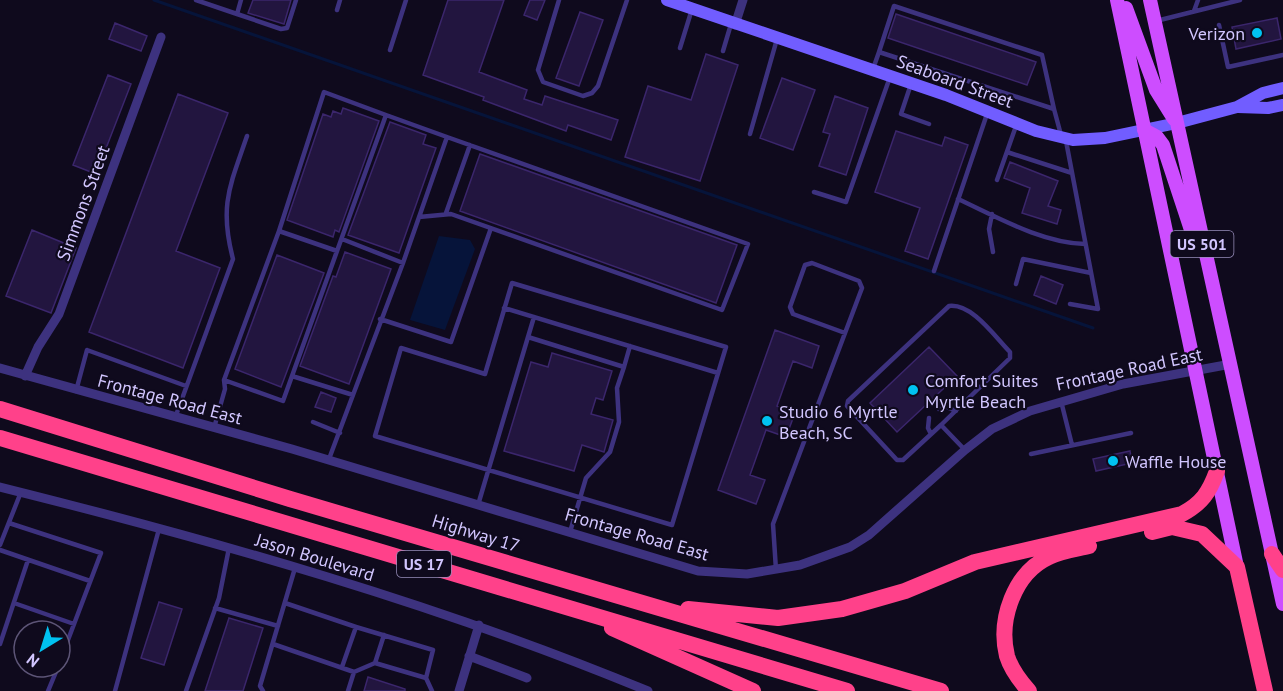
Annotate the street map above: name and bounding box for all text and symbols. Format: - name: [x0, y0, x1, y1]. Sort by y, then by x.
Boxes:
- place label: Verizon: [1187, 22, 1245, 45]
- marker: Verizon: [1250, 26, 1264, 40]
- street label: Seaboard Street: [894, 49, 1016, 113]
- street label: Simmons Street: [51, 142, 115, 264]
- road number: US 501: [1170, 231, 1234, 257]
- street label: Frontage Road East: [1054, 342, 1204, 396]
- street label: Frontage Road East: [95, 369, 245, 429]
- place label: Comfort Suites Myrtle Beach: [925, 369, 1038, 413]
- marker: Comfort Suites Myrtle Beach: [906, 383, 920, 397]
- place label: Studio 6 Myrtle Beach, SC: [779, 400, 898, 444]
- marker: Studio 6 Myrtle Beach, SC: [760, 414, 774, 428]
- place label: Waffle House: [1125, 450, 1226, 473]
- marker: Waffle House: [1106, 454, 1120, 468]
- street label: Frontage Road East: [562, 502, 712, 566]
- street label: Highway 17: [429, 509, 523, 557]
- street label: Jason Boulevard: [252, 528, 377, 586]
- road number: US 17: [397, 551, 451, 577]
- north arrow: [12, 619, 72, 679]
- text: N: [22, 650, 43, 672]

